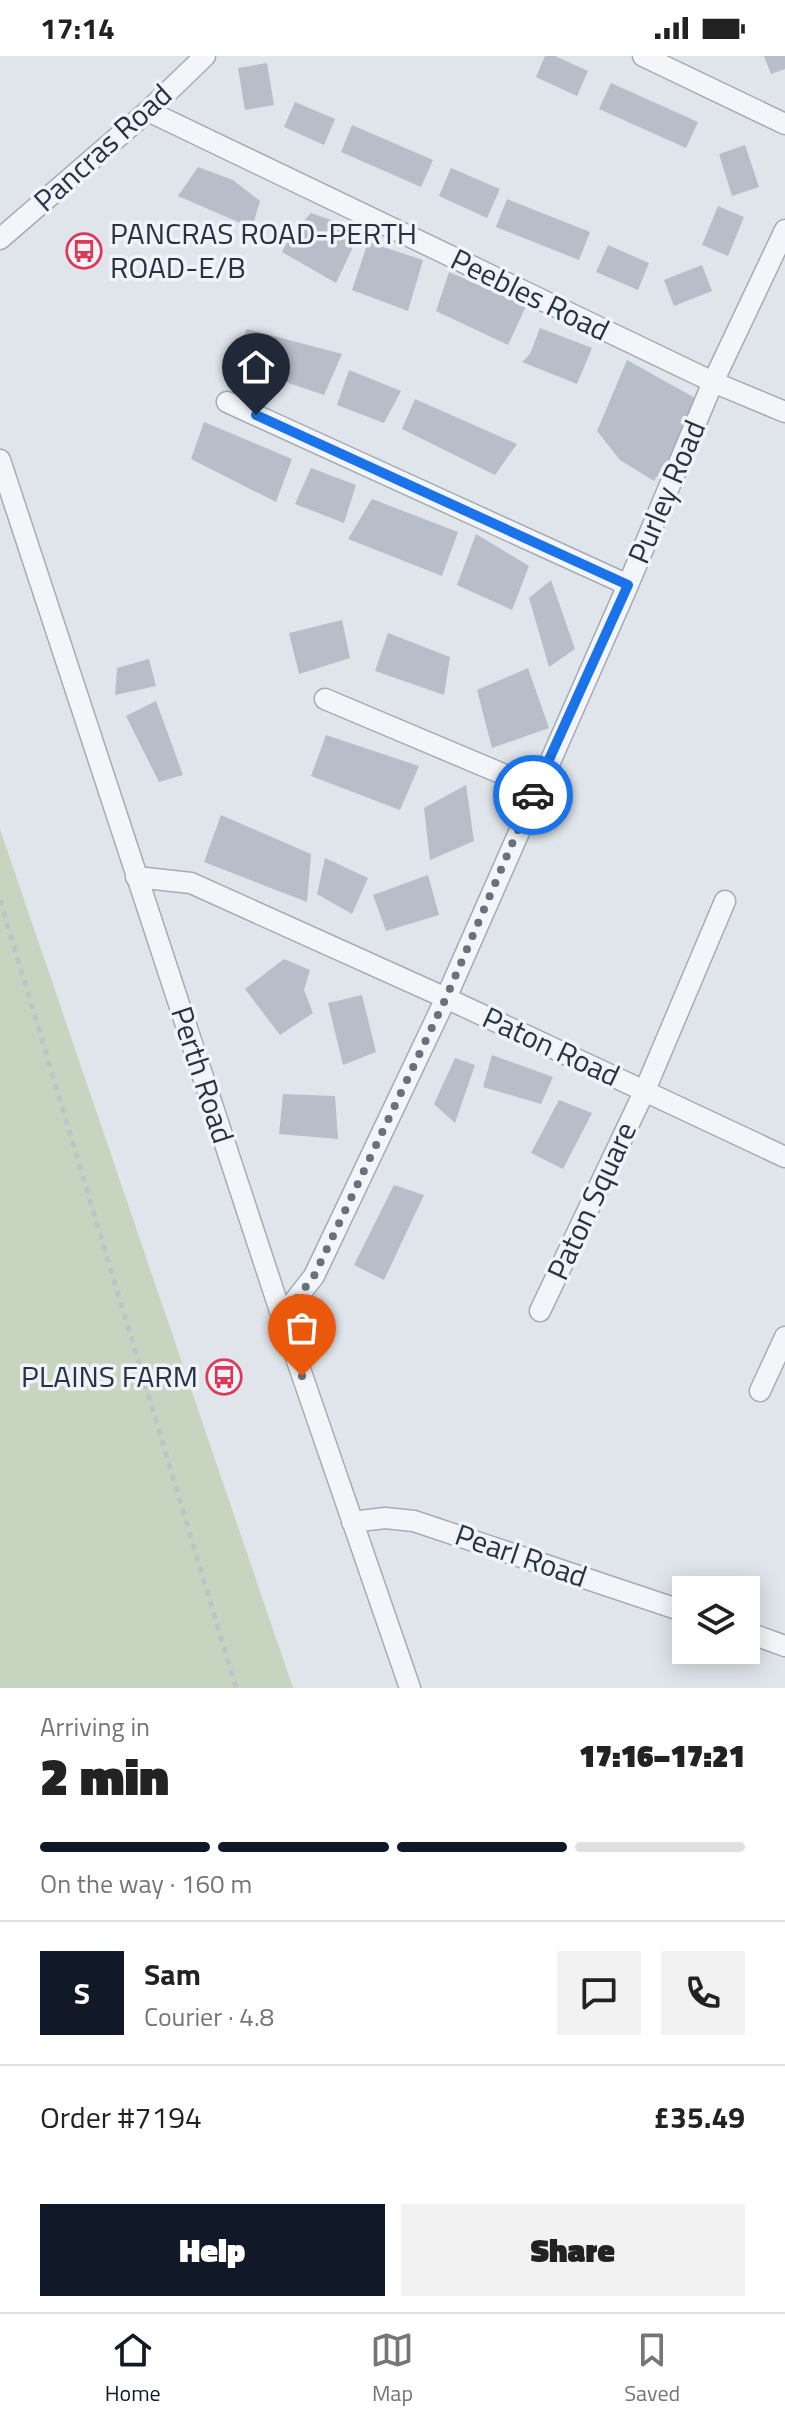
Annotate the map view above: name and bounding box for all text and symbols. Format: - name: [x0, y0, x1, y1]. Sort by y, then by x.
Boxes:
- text: 17:14: [40, 5, 115, 51]
- street label: Pancras Road: [23, 72, 182, 222]
- place label: PANCRAS ROAD-PERTH ROAD-E/B: [110, 210, 417, 290]
- bus stop icon: PANCRAS ROAD-PERTH ROAD-E/B: [65, 232, 103, 270]
- street label: Peebles Road: [443, 236, 618, 352]
- pin: [222, 333, 290, 415]
- icon: home: [234, 345, 278, 389]
- street label: Purley Road: [615, 413, 717, 571]
- courier: [493, 755, 573, 835]
- icon: car: [511, 773, 555, 817]
- street label: Paton Road: [475, 994, 628, 1098]
- street label: Perth Road: [159, 1000, 247, 1149]
- street label: Paton Square: [534, 1114, 648, 1287]
- pin: [268, 1294, 336, 1376]
- icon: bag: [280, 1306, 324, 1350]
- place label: PLAINS FARM: [21, 1353, 198, 1399]
- bus stop icon: PLAINS FARM: [205, 1358, 243, 1396]
- street label: Pearl Road: [449, 1511, 593, 1599]
- map controls: [672, 1576, 760, 1664]
- button: layers: [672, 1576, 760, 1664]
- text: Arriving in: [40, 1707, 150, 1746]
- text: 17:16–17:21: [579, 1733, 745, 1779]
- text: 2 min: [40, 1736, 169, 1815]
- text: On the way · 160 m: [40, 1864, 252, 1903]
- text: Sam: [144, 1951, 201, 1997]
- button: chat: [557, 1951, 641, 2035]
- button: phone: [661, 1951, 745, 2035]
- text: S: [74, 1970, 90, 2016]
- text: Courier · 4.8: [144, 1997, 274, 2036]
- text: Order #7194: [40, 2094, 202, 2140]
- text: £35.49: [653, 2094, 745, 2140]
- button: Help: [40, 2204, 385, 2296]
- button: Share: [401, 2204, 745, 2296]
- tab: Home: [105, 2328, 161, 2410]
- tab: Map: [370, 2328, 414, 2410]
- tab: Saved: [624, 2328, 680, 2410]

